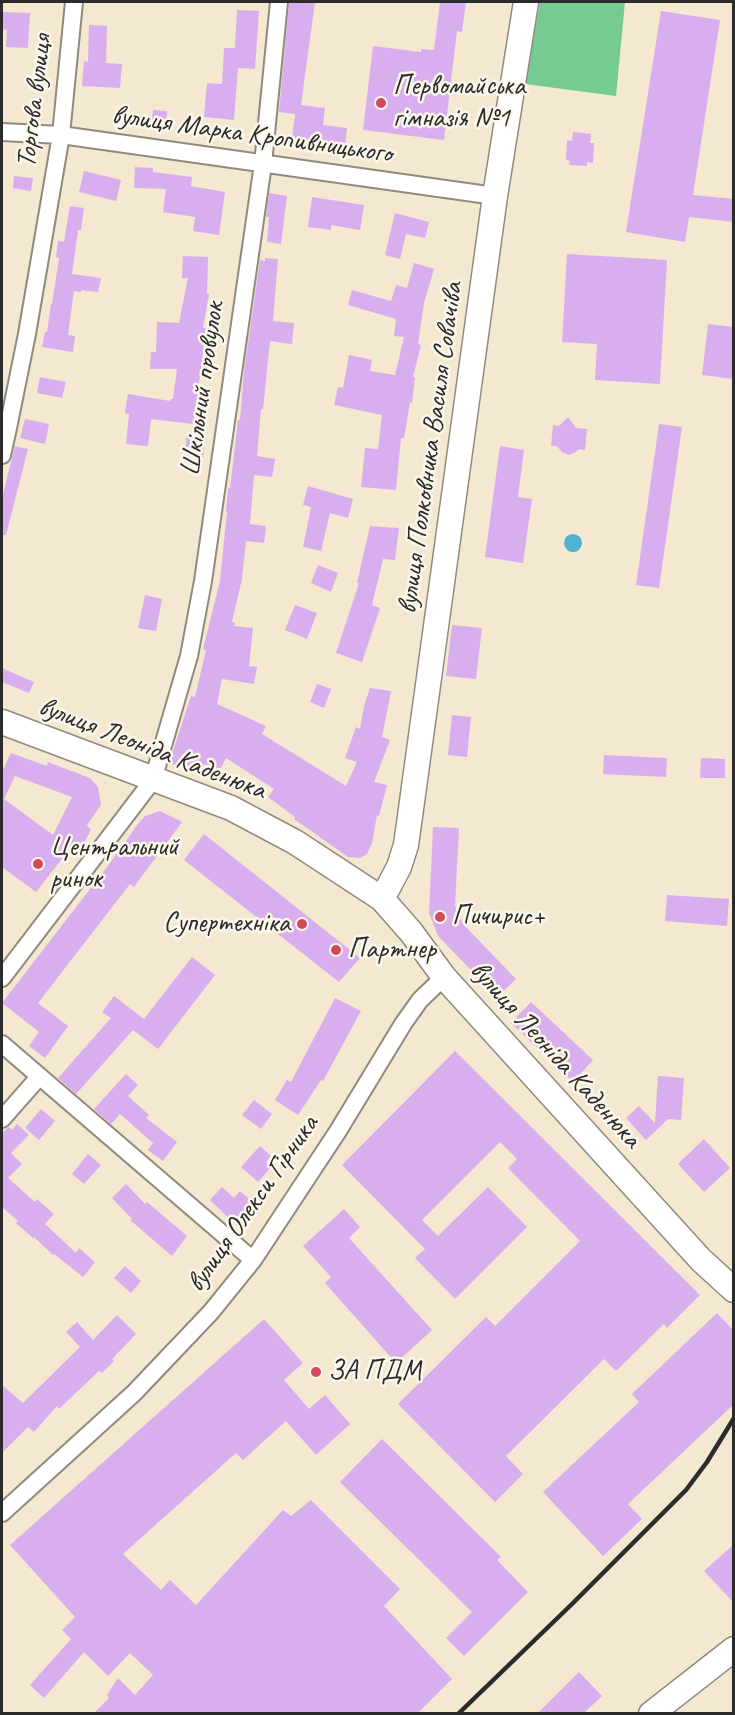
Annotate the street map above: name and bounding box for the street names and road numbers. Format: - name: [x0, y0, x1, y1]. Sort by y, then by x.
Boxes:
- street label: Торгова вулиця: [10, 32, 60, 170]
- street label: вулиця Марка Кропивницького: [110, 99, 394, 171]
- street label: вулиця Полковника Василя Совачіва: [391, 280, 471, 616]
- street label: Шкільний провулок: [174, 300, 232, 478]
- street label: вулиця Леоніда Каденюка: [34, 690, 270, 808]
- street label: вулиця Леоніда Каденюка: [462, 954, 648, 1156]
- street label: вулиця Олекси Гірника: [180, 1109, 326, 1299]

